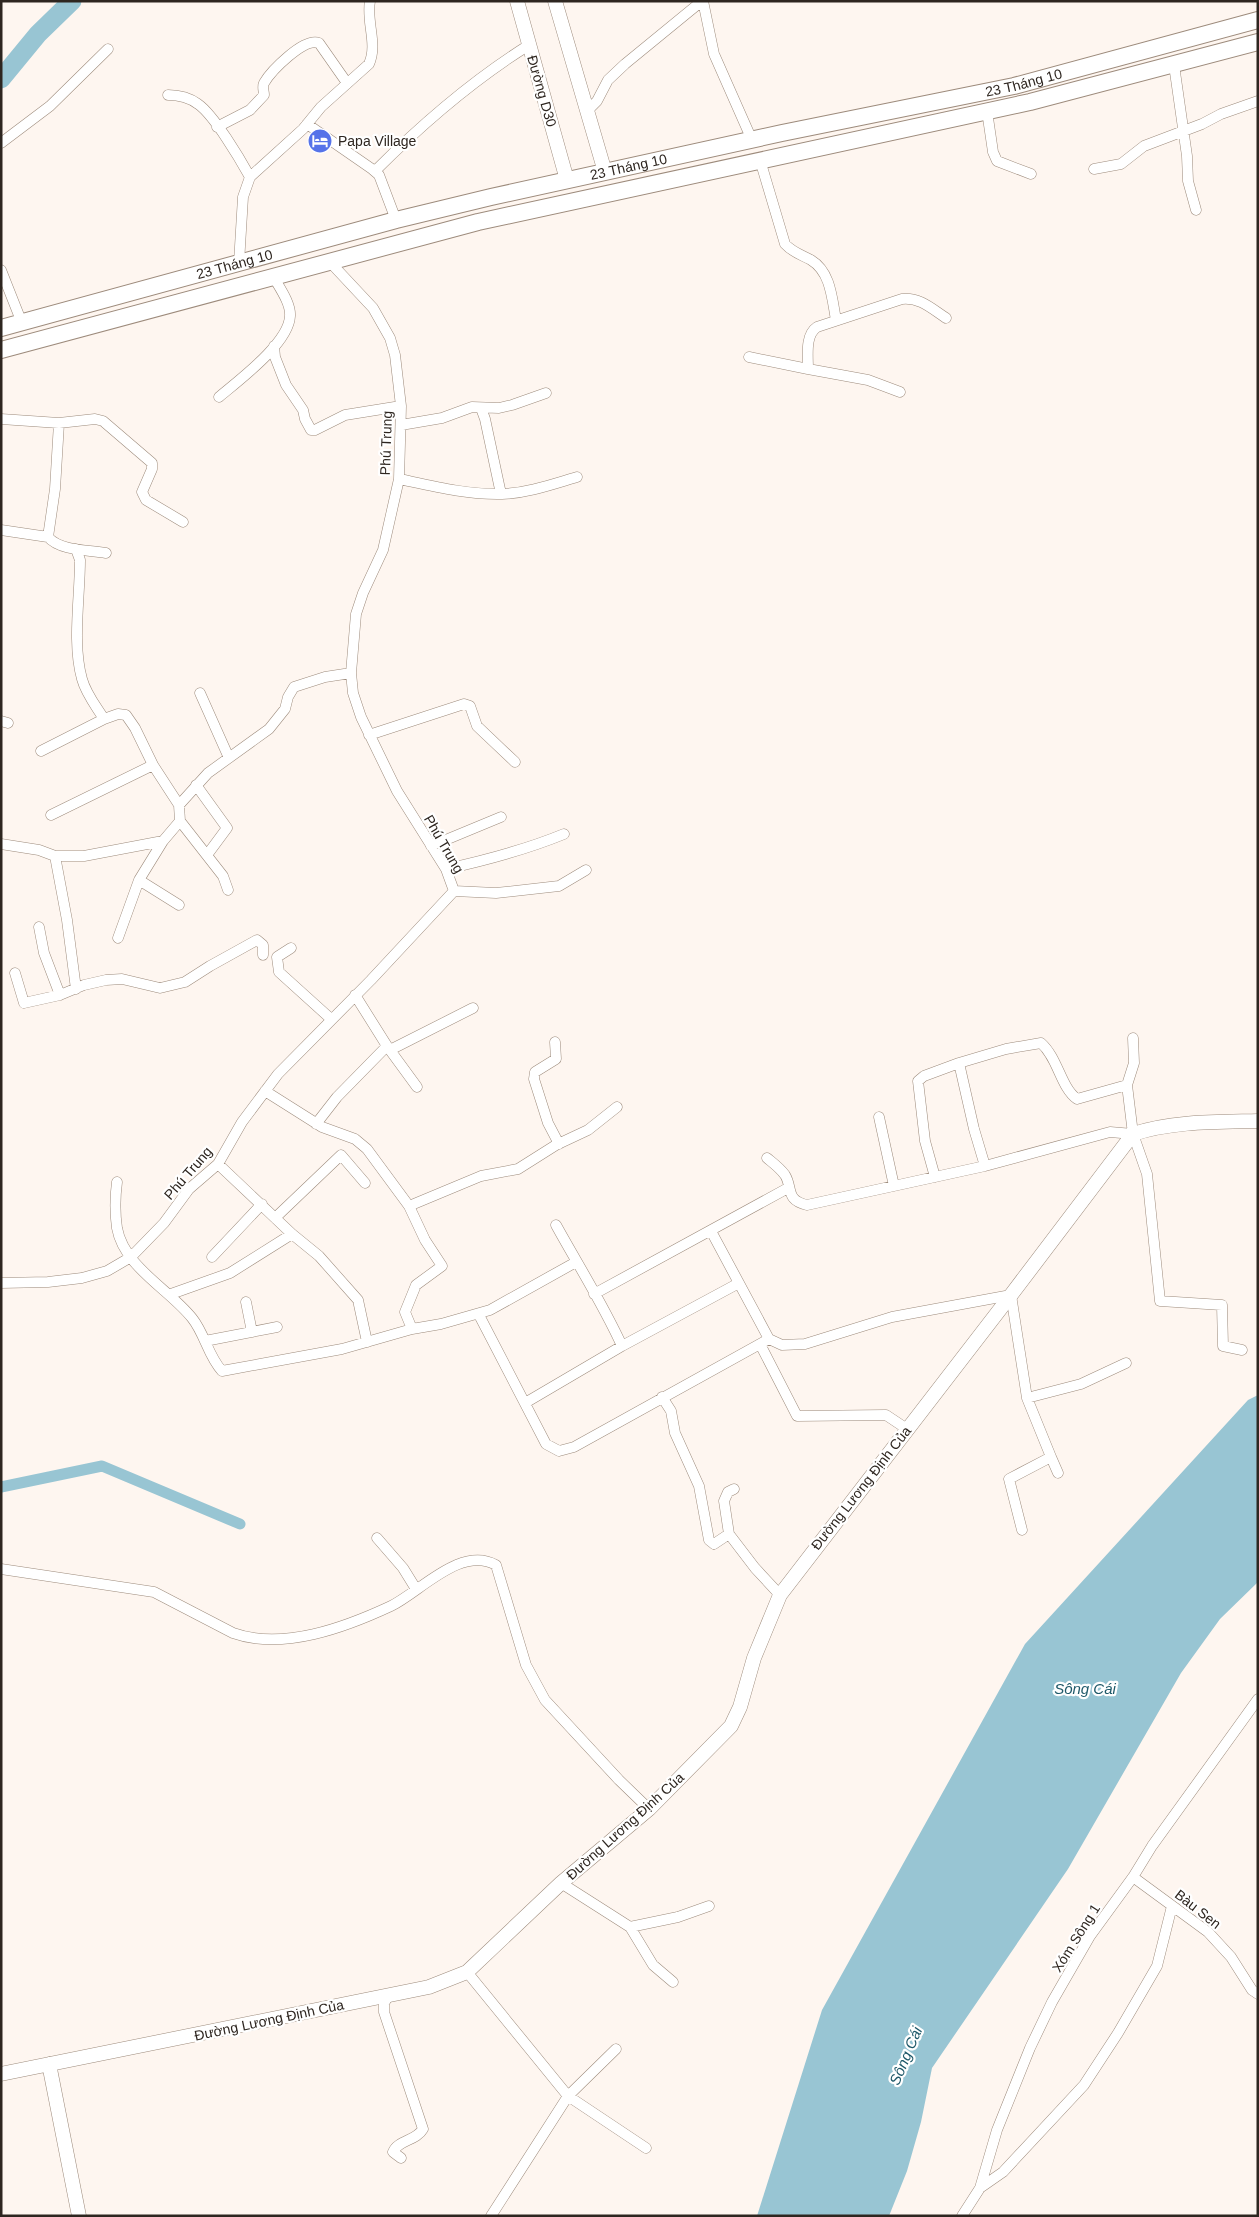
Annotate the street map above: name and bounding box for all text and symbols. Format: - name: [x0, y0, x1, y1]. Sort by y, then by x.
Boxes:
- street label: Đường D30: [524, 53, 560, 129]
- street label: 23 Tháng 10: [984, 65, 1064, 100]
- hotel icon: Papa Village: [307, 128, 333, 154]
- place label: Papa Village: [338, 133, 417, 149]
- street label: 23 Tháng 10: [588, 150, 669, 183]
- street label: 23 Tháng 10: [194, 246, 275, 282]
- street label: Phú Trung: [377, 410, 395, 476]
- street label: Phú Trung: [421, 812, 467, 876]
- street label: Phú Trung: [161, 1143, 215, 1203]
- street label: Đường Lương Định Của: [808, 1423, 914, 1553]
- water label: Sông Cái: [1054, 1680, 1117, 1697]
- street label: Đường Lương Định Của: [563, 1769, 687, 1883]
- street label: Bàu Sen: [1172, 1886, 1224, 1932]
- street label: Xóm Sông 1: [1049, 1901, 1103, 1975]
- street label: Đường Lương Định Của: [193, 1996, 345, 2044]
- water label: Sông Cái: [886, 2023, 926, 2088]

